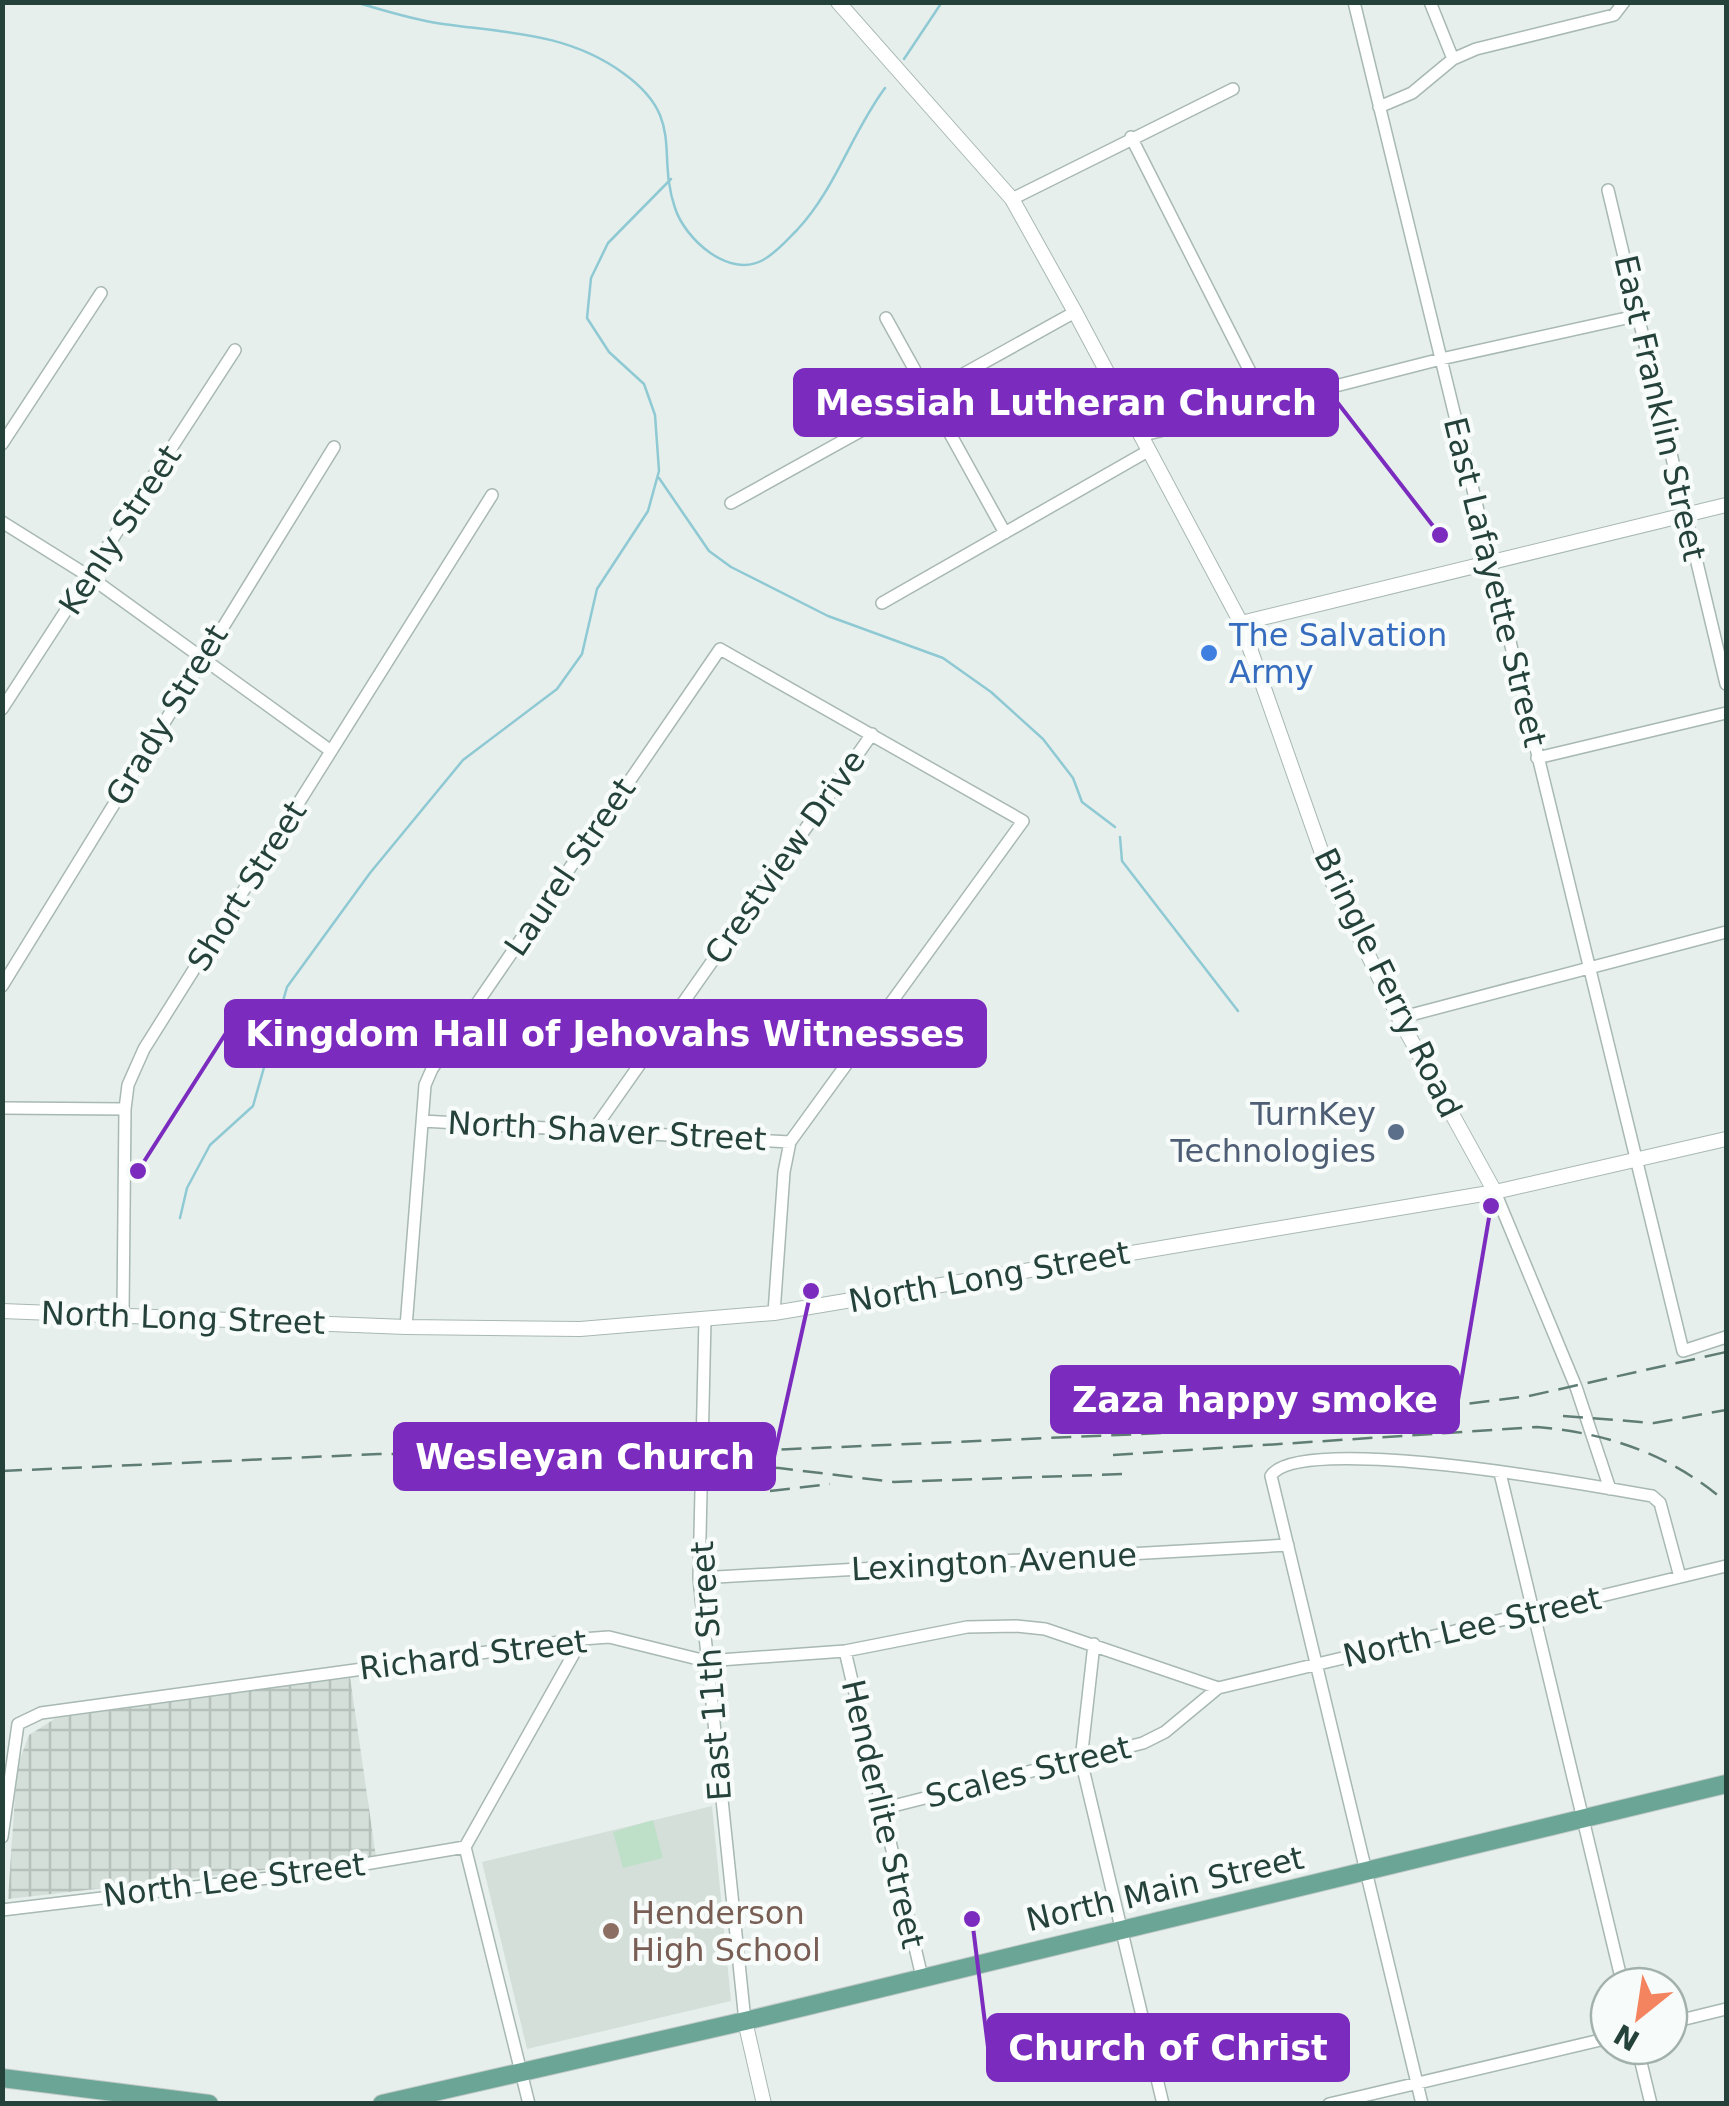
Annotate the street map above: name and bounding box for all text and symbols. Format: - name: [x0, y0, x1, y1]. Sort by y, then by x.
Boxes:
- street label: East Franklin Street: [1606, 252, 1714, 564]
- callout: Messiah Lutheran Church: [795, 370, 1337, 435]
- text: Messiah Lutheran Church: [815, 383, 1317, 423]
- street label: East Lafayette Street: [1436, 413, 1554, 751]
- street label: Kenly Street: [51, 438, 189, 622]
- place label: The Salvation Army: [1228, 616, 1447, 691]
- street label: Grady Street: [98, 618, 236, 812]
- marker: The Salvation Army: [1198, 642, 1220, 664]
- street label: Crestview Drive: [697, 743, 873, 971]
- street label: Laurel Street: [497, 771, 643, 963]
- street label: Short Street: [180, 794, 314, 978]
- street label: Bringle Ferry Road: [1306, 842, 1470, 1124]
- callout: Kingdom Hall of Jehovahs Witnesses: [226, 1001, 985, 1066]
- text: Kingdom Hall of Jehovahs Witnesses: [245, 1014, 965, 1054]
- place label: TurnKey Technologies: [1169, 1095, 1376, 1170]
- street label: North Shaver Street: [447, 1104, 767, 1158]
- marker: TurnKey Technologies: [1385, 1121, 1407, 1143]
- street label: North Long Street: [846, 1234, 1132, 1320]
- street label: North Long Street: [40, 1294, 326, 1342]
- callout: Zaza happy smoke: [1052, 1367, 1458, 1432]
- text: Zaza happy smoke: [1072, 1380, 1438, 1420]
- callout: Wesleyan Church: [395, 1424, 774, 1489]
- text: Wesleyan Church: [415, 1437, 755, 1477]
- street label: Lexington Avenue: [850, 1536, 1138, 1588]
- street label: East 11th Street: [683, 1540, 739, 1802]
- street label: North Lee Street: [1339, 1579, 1605, 1675]
- street label: Richard Street: [357, 1622, 589, 1688]
- street label: Henderlite Street: [834, 1676, 932, 1952]
- street label: Scales Street: [921, 1728, 1135, 1816]
- street label: North Main Street: [1023, 1839, 1307, 1939]
- street label: North Lee Street: [101, 1845, 367, 1915]
- place label: Henderson High School: [631, 1894, 821, 1969]
- marker: Henderson High School: [600, 1920, 622, 1942]
- north arrow: [1589, 1966, 1689, 2066]
- callout: Church of Christ: [988, 2015, 1348, 2080]
- text: N: [1608, 2017, 1645, 2057]
- text: Church of Christ: [1008, 2028, 1328, 2068]

